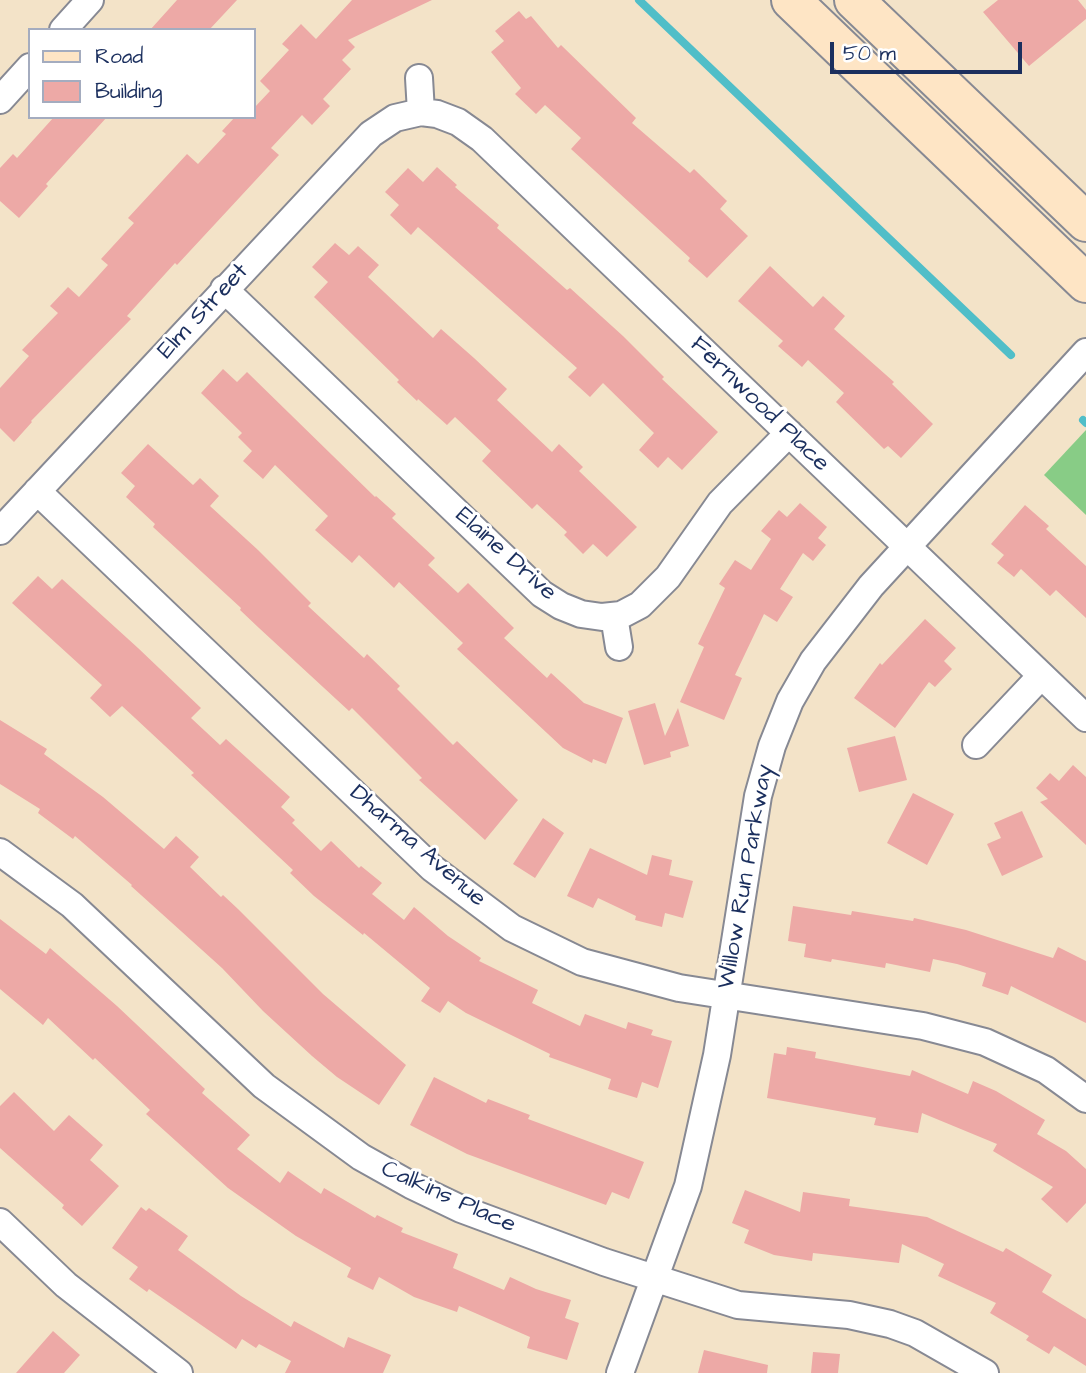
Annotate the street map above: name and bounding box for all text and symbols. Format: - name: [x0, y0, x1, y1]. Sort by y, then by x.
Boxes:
- legend: [28, 28, 256, 119]
- scale bar: [834, 28, 1026, 72]
- text: 50 m: [843, 39, 896, 68]
- text: Road: [95, 42, 143, 71]
- text: Building: [95, 77, 162, 106]
- street label: Elm Street: [152, 258, 256, 366]
- street label: Fernwood Place: [683, 331, 835, 479]
- street label: Elaine Drive: [448, 502, 562, 608]
- street label: Willow Run Parkway: [713, 762, 781, 992]
- street label: Dharma Avenue: [343, 780, 491, 914]
- street label: Calkins Place: [376, 1155, 520, 1241]

